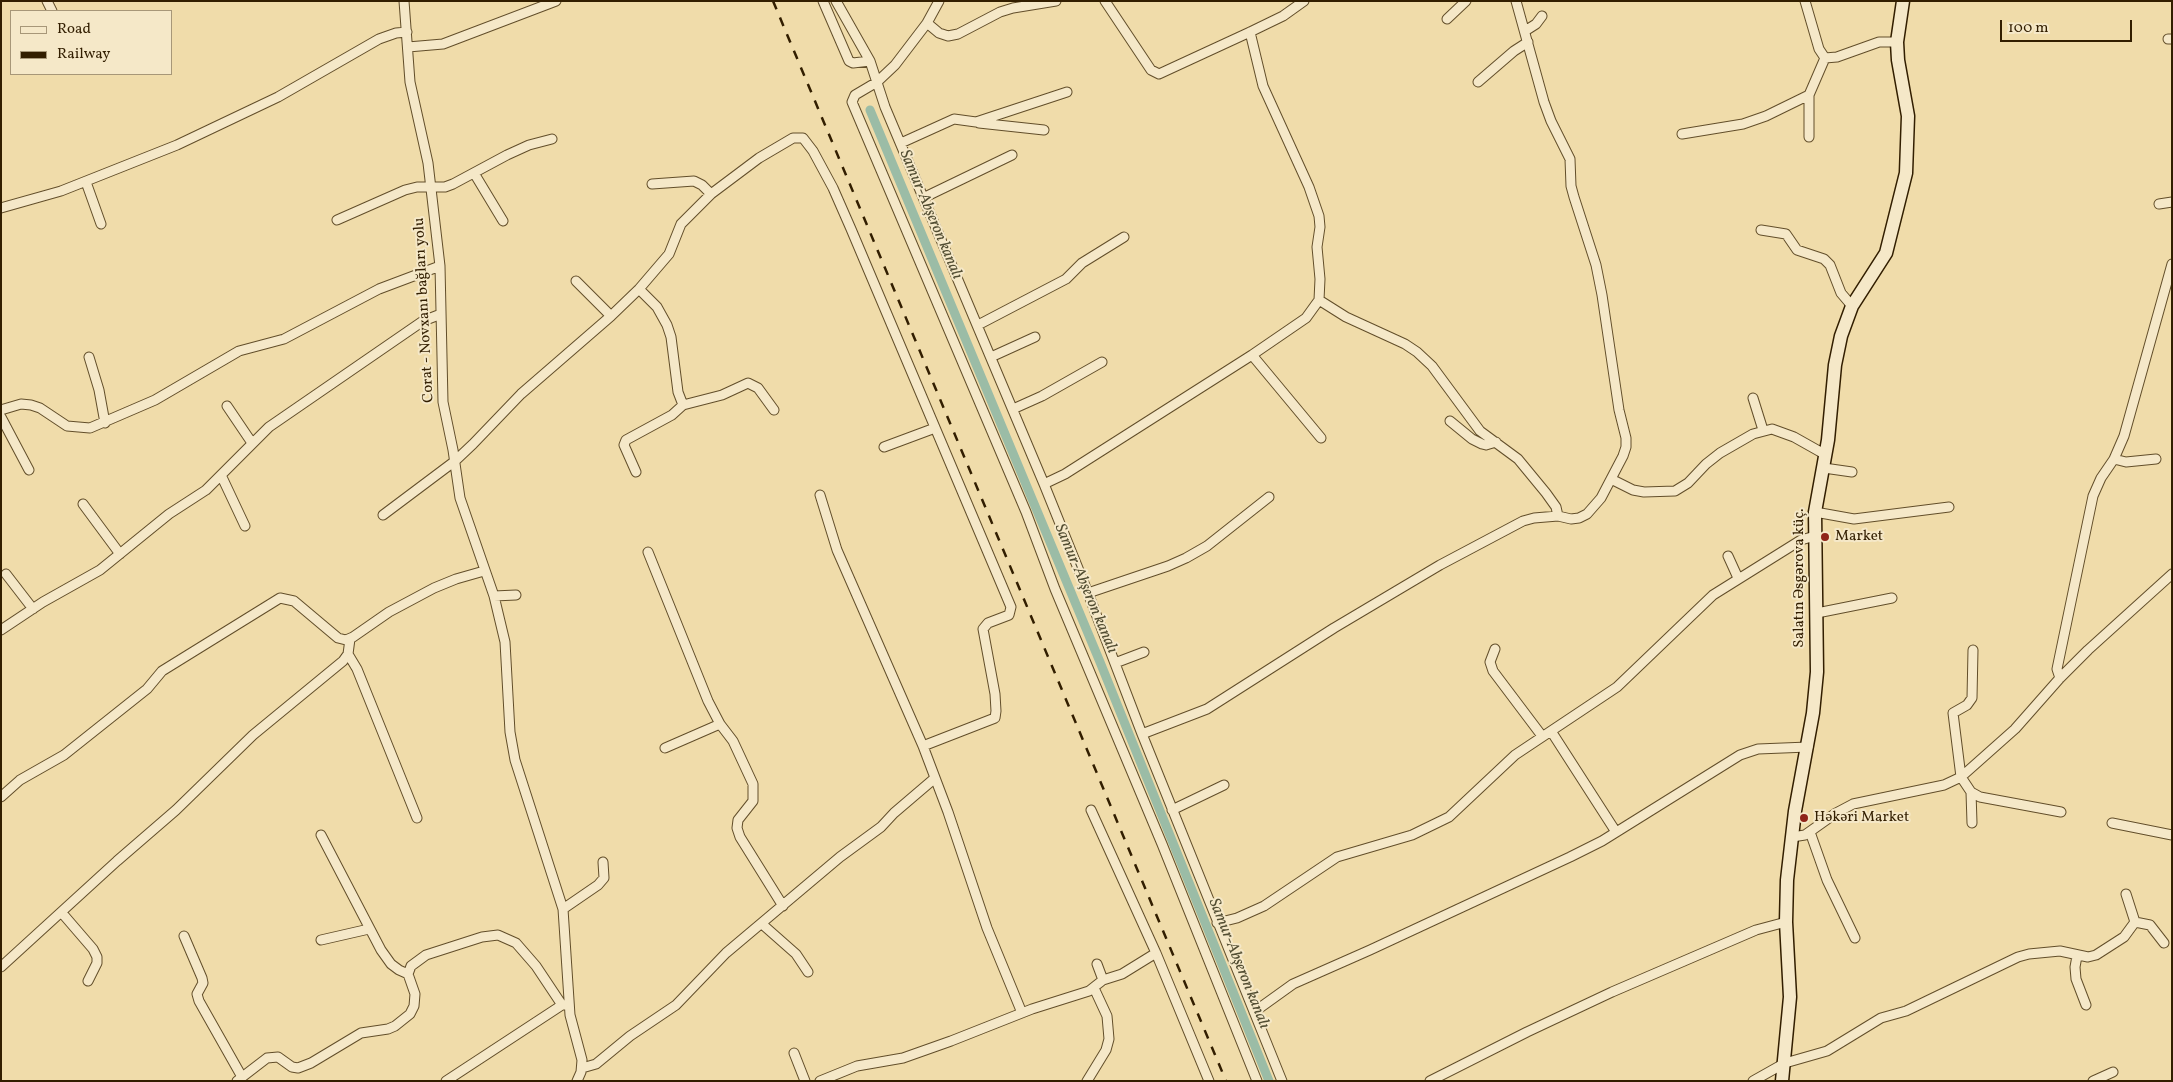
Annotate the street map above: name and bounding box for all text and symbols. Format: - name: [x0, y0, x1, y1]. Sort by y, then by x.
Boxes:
- legend: [10, 10, 172, 75]
- scale bar: [2003, 10, 2136, 42]
- text: 100 m: [2008, 18, 2048, 39]
- text: Road: [57, 19, 91, 40]
- text: Railway: [57, 44, 110, 65]
- water label: Samur-Abşeron kanalı: [894, 147, 966, 283]
- street label: Corat - Novxanı bağları yolu: [411, 217, 439, 403]
- street label: Salatın Əsgərova küç.: [1791, 508, 1809, 648]
- water label: Samur-Abşeron kanalı: [1049, 521, 1121, 657]
- place label: Market: [1835, 528, 1883, 546]
- marker: Market: [1819, 531, 1831, 543]
- place label: Həkəri Market: [1814, 809, 1909, 827]
- marker: Həkəri Market: [1798, 812, 1810, 824]
- water label: Samur-Abşeron kanalı: [1203, 896, 1273, 1032]

